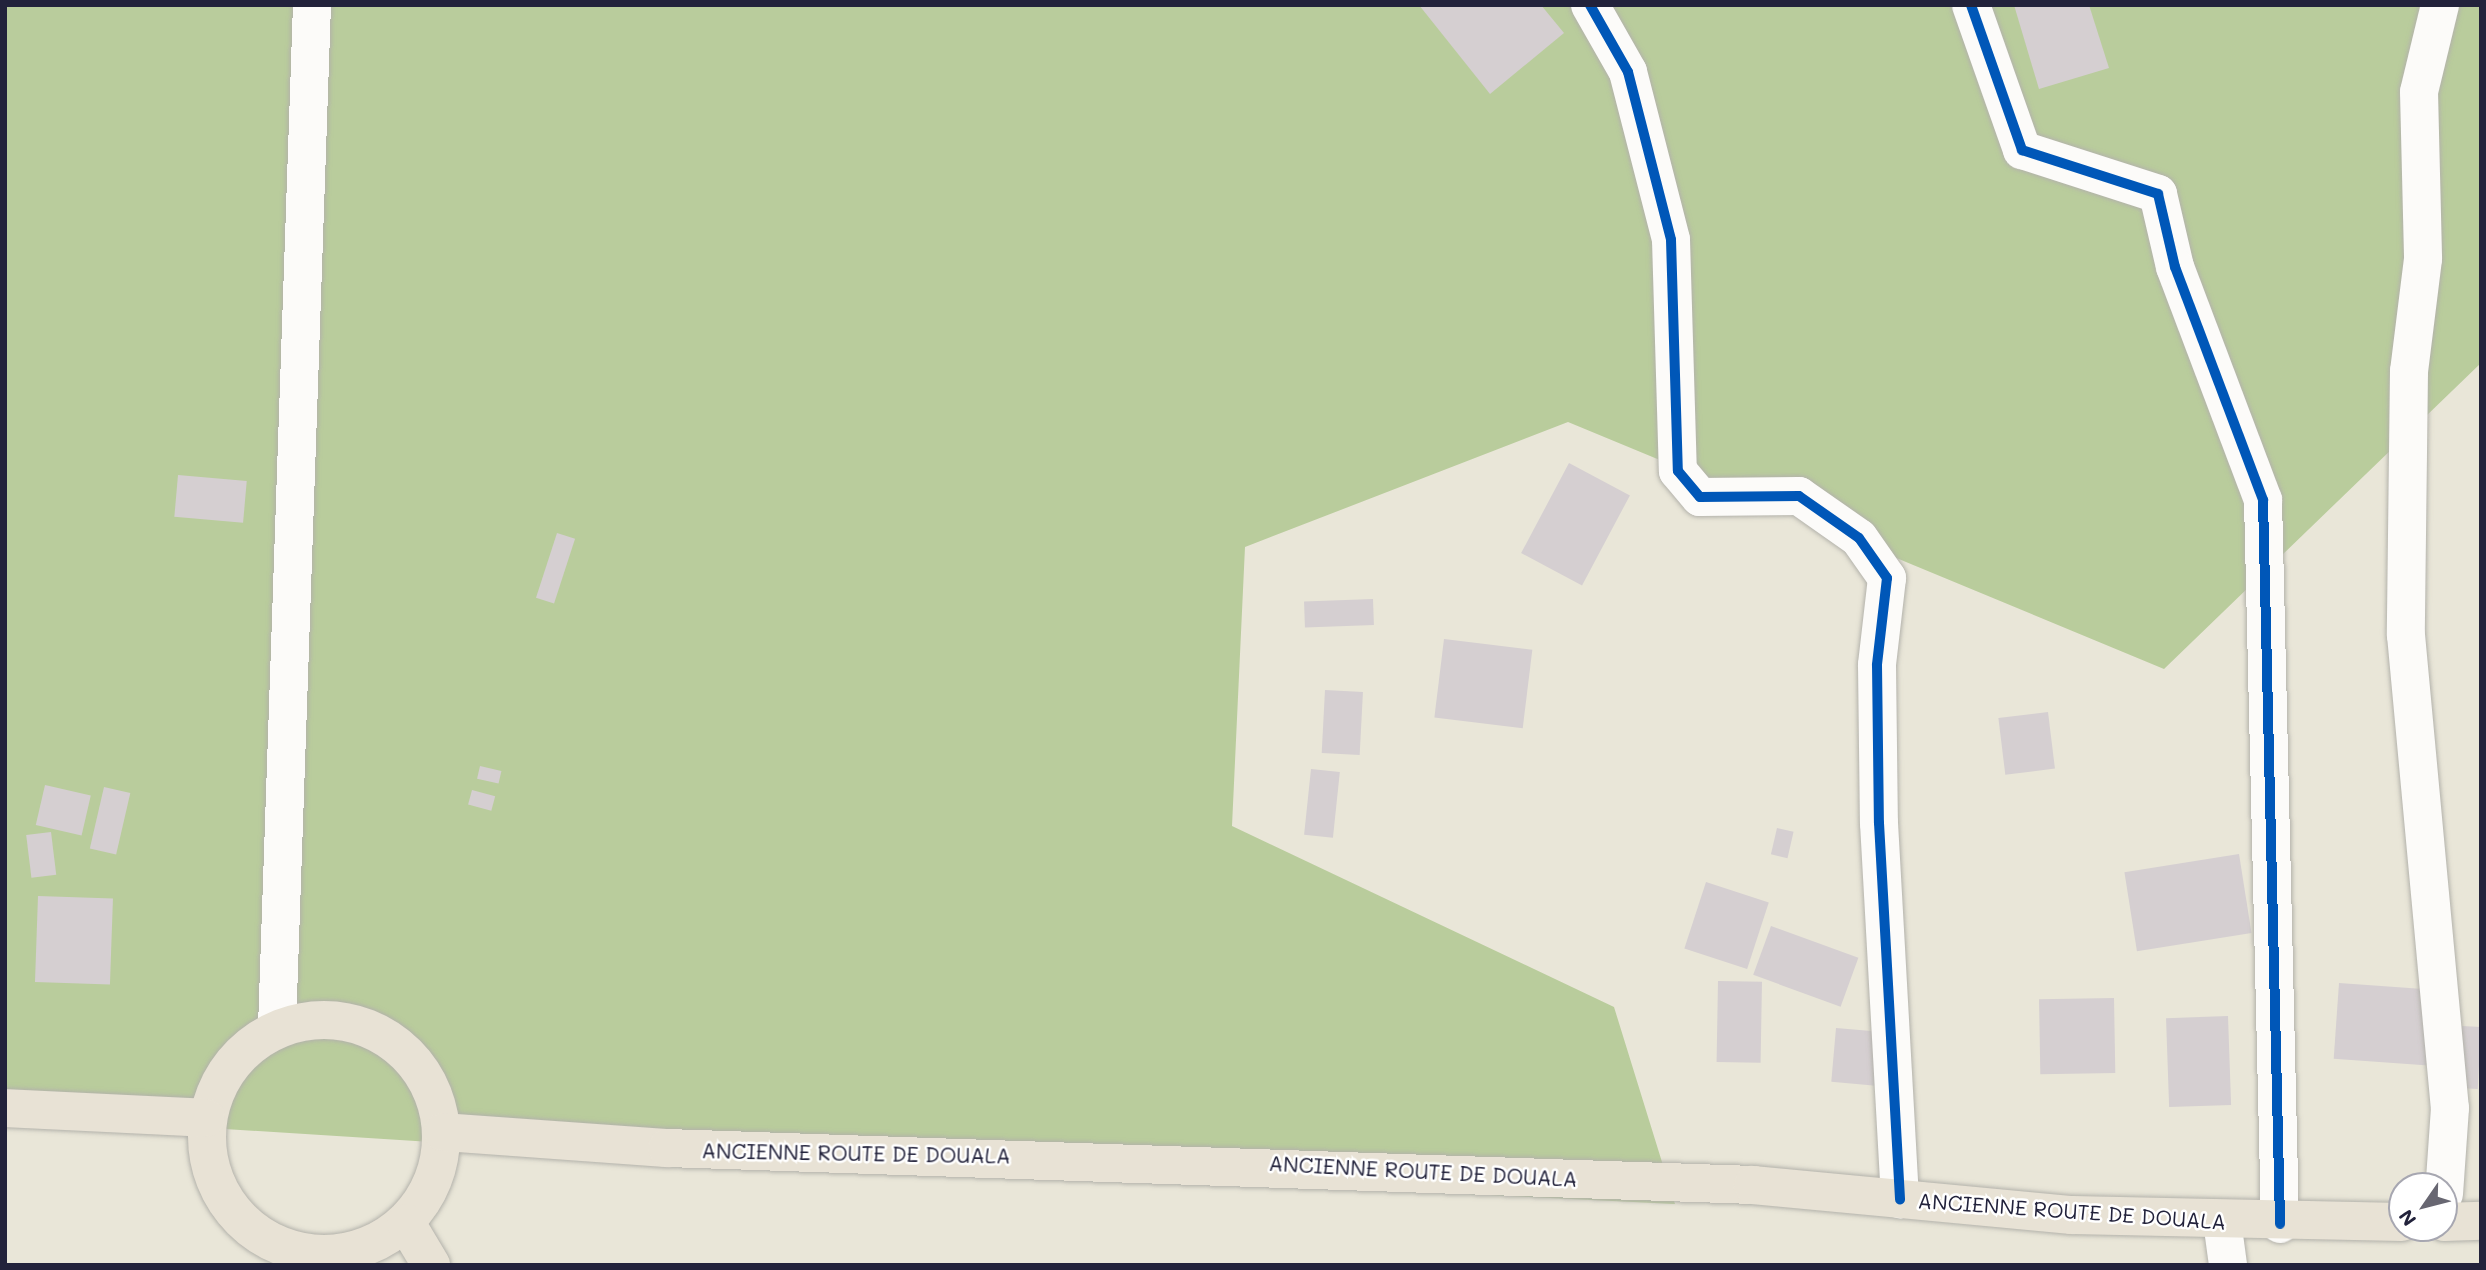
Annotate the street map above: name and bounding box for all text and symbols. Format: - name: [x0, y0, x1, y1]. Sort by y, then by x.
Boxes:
- street label: ANCIENNE ROUTE DE DOUALA: [701, 1138, 1011, 1168]
- street label: ANCIENNE ROUTE DE DOUALA: [1268, 1150, 1578, 1192]
- north arrow: [2388, 1172, 2458, 1242]
- street label: ANCIENNE ROUTE DE DOUALA: [1917, 1188, 2227, 1234]
- text: N: [2393, 1205, 2421, 1231]

